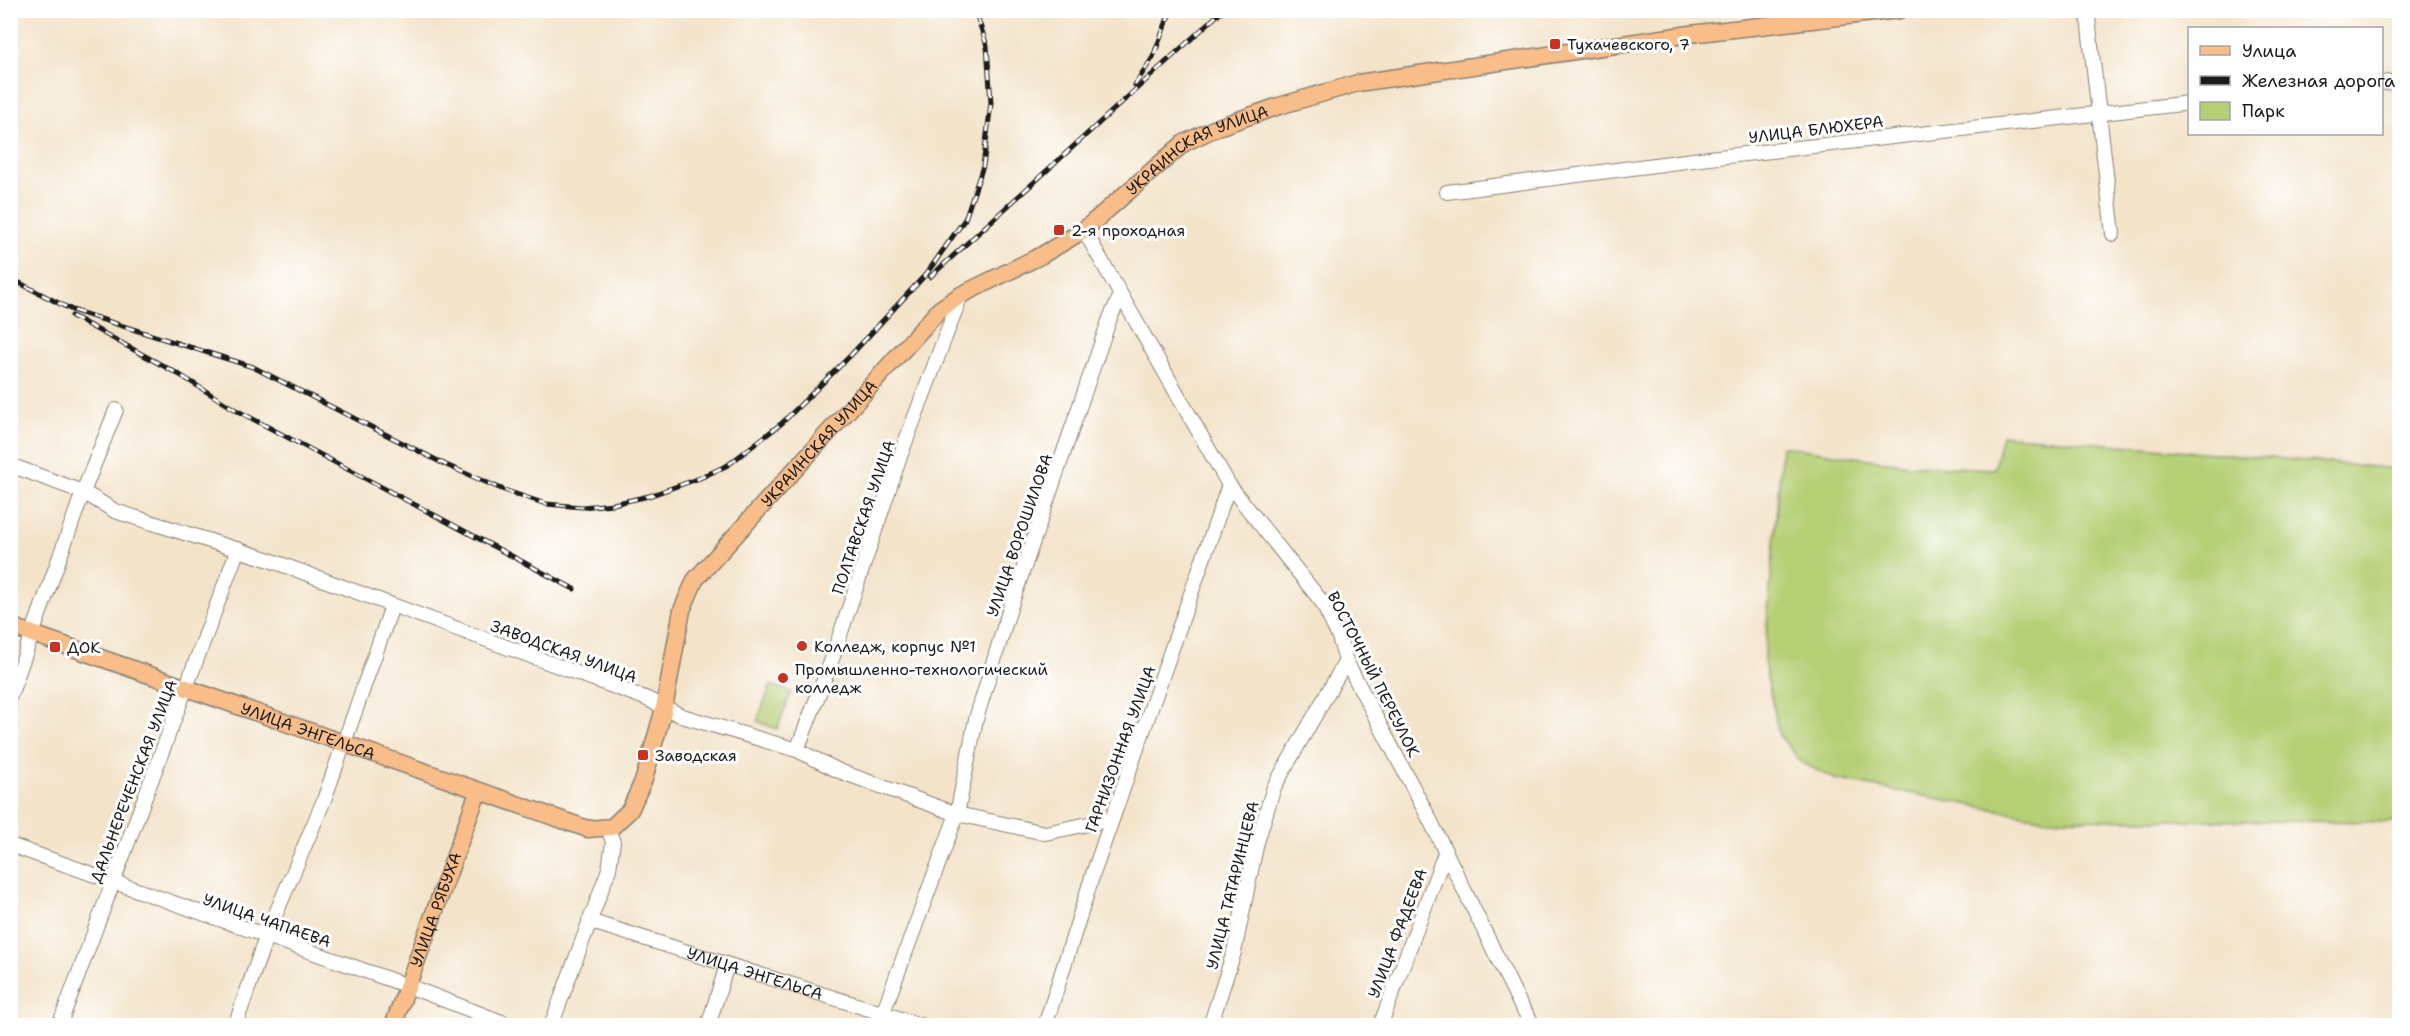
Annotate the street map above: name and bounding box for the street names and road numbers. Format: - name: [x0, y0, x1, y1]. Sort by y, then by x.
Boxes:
- street label: УКРАИНСКАЯ УЛИЦА: [1122, 100, 1271, 200]
- street label: УЛИЦА БЛЮХЕРА: [1747, 111, 1885, 148]
- street label: УКРАИНСКАЯ УЛИЦА: [756, 376, 882, 511]
- street label: ПОЛТАВСКАЯ УЛИЦА: [827, 437, 900, 597]
- street label: УЛИЦА ВОРОШИЛОВА: [982, 451, 1057, 619]
- street label: ВОСТОЧНЫЙ ПЕРЕУЛОК: [1323, 588, 1425, 761]
- street label: ЗАВОДСКАЯ УЛИЦА: [488, 615, 640, 688]
- street label: ГАРНИЗОННАЯ УЛИЦА: [1080, 663, 1160, 836]
- street label: ДАЛЬНЕРЕЧЕНСКАЯ УЛИЦА: [85, 677, 182, 886]
- street label: УЛИЦА ЭНГЕЛЬСА: [238, 698, 378, 764]
- street label: УЛИЦА ТАТАРИНЦЕВА: [1201, 799, 1264, 971]
- street label: УЛИЦА РЯБУХА: [405, 849, 466, 970]
- street label: УЛИЦА ФАДЕЕВА: [1363, 865, 1432, 1001]
- street label: УЛИЦА ЧАПАЕВА: [200, 889, 334, 952]
- street label: УЛИЦА ЭНГЕЛЬСА: [684, 942, 825, 1005]

